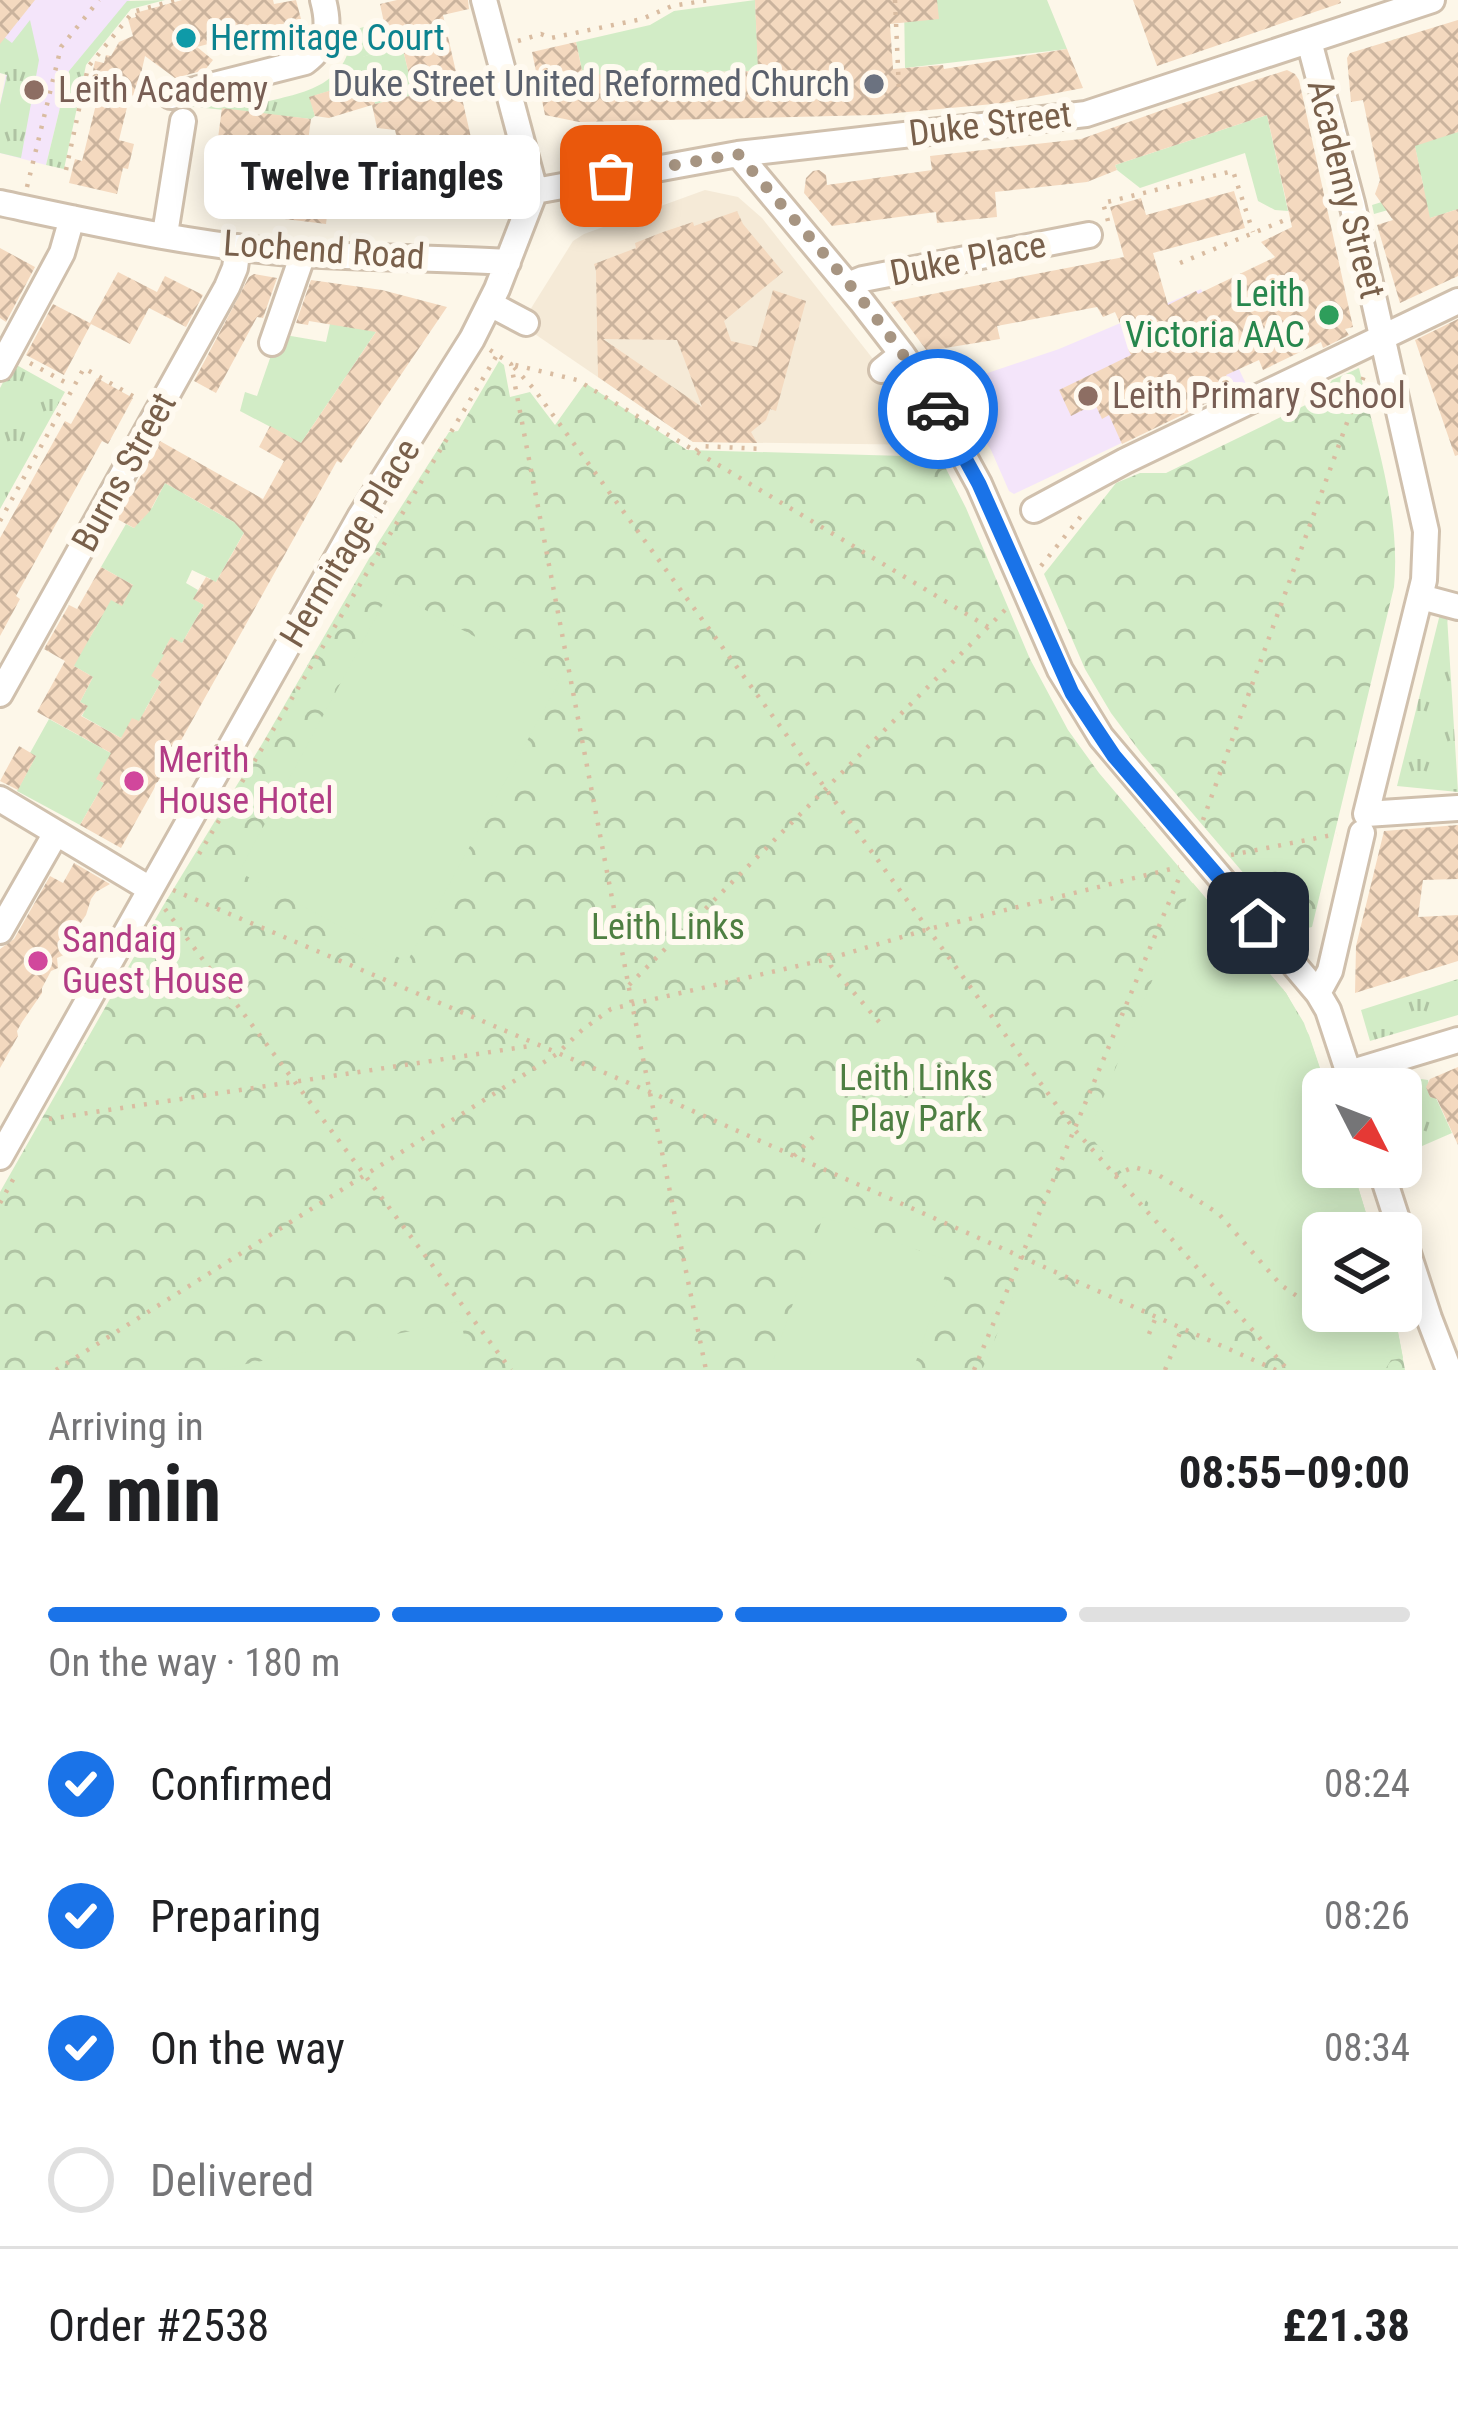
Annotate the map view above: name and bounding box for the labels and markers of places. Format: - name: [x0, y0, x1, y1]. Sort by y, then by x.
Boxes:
- place label: Hermitage Court: [210, 17, 445, 59]
- marker: Hermitage Court: [173, 25, 199, 51]
- place label: Duke Street United Reformed Church: [333, 63, 850, 105]
- place label: Leith Academy: [58, 69, 268, 111]
- marker: Duke Street United Reformed Church: [861, 71, 887, 97]
- marker: Leith Academy: [21, 77, 47, 103]
- pin: [560, 125, 662, 227]
- callout: Twelve Triangles: [203, 134, 539, 218]
- place label: Leith Victoria AAC: [1125, 273, 1305, 356]
- marker: Leith Victoria AAC: [1316, 302, 1342, 328]
- place label: Leith Primary School: [1112, 375, 1406, 417]
- marker: Leith Primary School: [1075, 383, 1101, 409]
- place label: Merith House Hotel: [158, 739, 334, 822]
- marker: Merith House Hotel: [121, 768, 147, 794]
- pin: [1207, 872, 1309, 974]
- place label: Sandaig Guest House: [62, 919, 244, 1002]
- marker: Sandaig Guest House: [25, 948, 51, 974]

